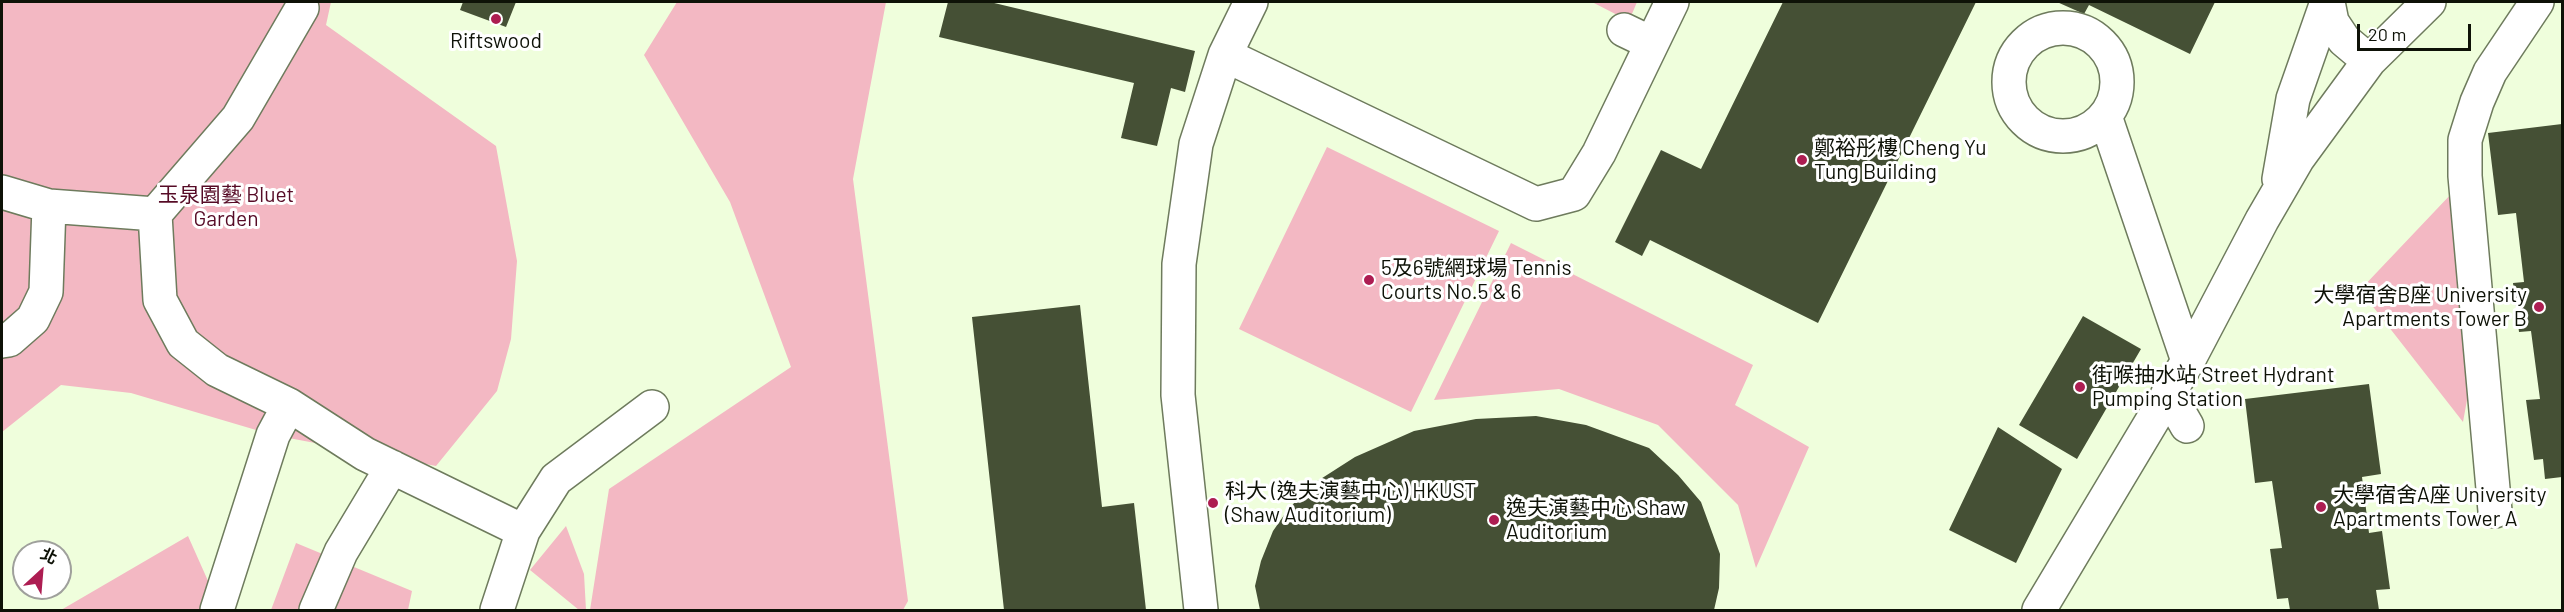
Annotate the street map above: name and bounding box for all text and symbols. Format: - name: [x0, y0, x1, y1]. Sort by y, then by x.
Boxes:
- marker: Riftswood: [489, 12, 503, 26]
- scale bar: [2360, 12, 2474, 50]
- text: 20 m: [2368, 23, 2406, 45]
- place label: Riftswood: [450, 28, 542, 54]
- place label: 鄭裕彤樓 Cheng Yu Tung Building: [1814, 135, 1987, 185]
- marker: 鄭裕彤樓 Cheng Yu Tung Building: [1795, 153, 1809, 167]
- park label: 玉泉園藝 Bluet Garden: [158, 182, 294, 232]
- place label: 5及6號網球場 Tennis Courts No.5 & 6: [1381, 255, 1572, 305]
- marker: 5及6號網球場 Tennis Courts No.5 & 6: [1362, 273, 1376, 287]
- place label: 大學宿舍B座 University Apartments Tower B: [2313, 282, 2527, 332]
- marker: 大學宿舍B座 University Apartments Tower B: [2532, 300, 2546, 314]
- place label: 街喉抽水站 Street Hydrant Pumping Station: [2092, 362, 2335, 412]
- marker: 街喉抽水站 Street Hydrant Pumping Station: [2073, 380, 2087, 394]
- place label: 科大 (逸夫演藝中心) HKUST (Shaw Auditorium): [1225, 478, 1476, 528]
- place label: 大學宿舍A座 University Apartments Tower A: [2333, 482, 2546, 532]
- place label: 逸夫演藝中心 Shaw Auditorium: [1506, 495, 1686, 545]
- marker: 科大 (逸夫演藝中心) HKUST (Shaw Auditorium): [1206, 496, 1220, 510]
- marker: 大學宿舍A座 University Apartments Tower A: [2314, 500, 2328, 514]
- marker: 逸夫演藝中心 Shaw Auditorium: [1487, 513, 1501, 527]
- north arrow: [12, 540, 72, 600]
- text: 北: [38, 543, 61, 567]

